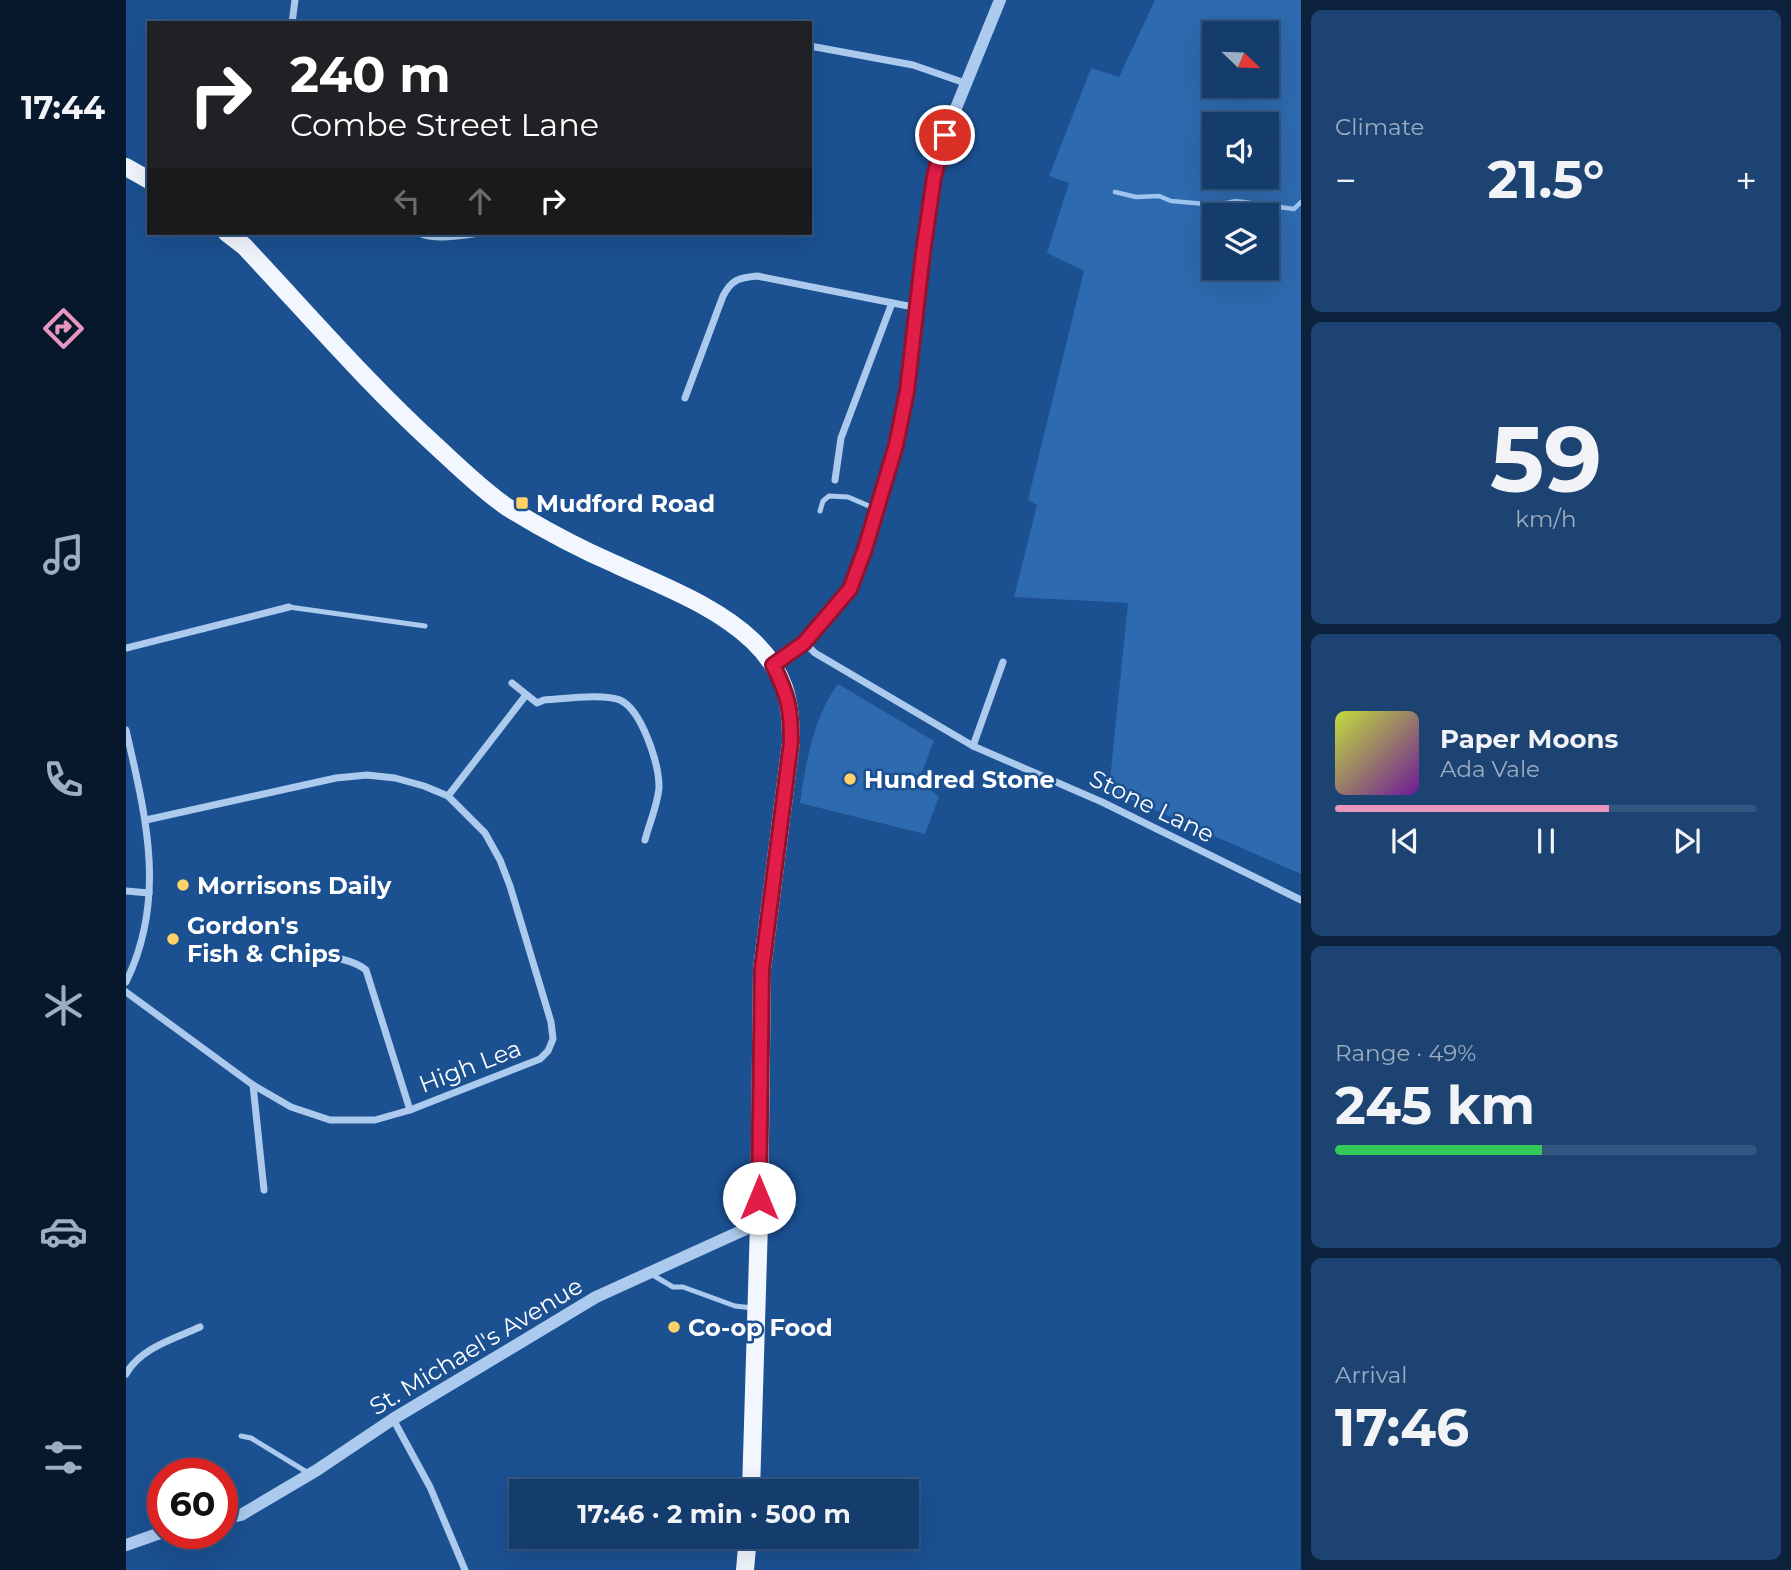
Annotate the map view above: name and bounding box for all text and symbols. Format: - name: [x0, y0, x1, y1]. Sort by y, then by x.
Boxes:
- north arrow: [1202, 21, 1279, 98]
- map controls: [1202, 21, 1279, 280]
- text: 240 m: [290, 45, 451, 104]
- icon: right: [175, 49, 266, 140]
- text: 17:44: [21, 88, 105, 127]
- text: Combe Street Lane: [290, 105, 599, 144]
- pin: [915, 105, 975, 165]
- button: sound: [1202, 112, 1279, 189]
- text: Climate: [1335, 113, 1424, 141]
- icon: arrive: [926, 116, 964, 154]
- text: 21.5°: [1487, 148, 1605, 211]
- text: −: [1335, 157, 1357, 204]
- text: +: [1735, 157, 1757, 204]
- icon: left: [388, 182, 426, 220]
- icon: ahead: [461, 182, 499, 220]
- icon: right: [534, 182, 572, 220]
- button: layers: [1202, 203, 1279, 280]
- icon: directions: [39, 304, 88, 353]
- text: 59: [1490, 404, 1602, 515]
- place label: Mudford Road: [536, 489, 715, 518]
- marker: Mudford Road: [514, 495, 530, 511]
- text: km/h: [1515, 505, 1577, 533]
- icon: music: [39, 530, 88, 579]
- text: Paper Moons: [1440, 723, 1618, 755]
- icon: phone: [39, 755, 88, 804]
- text: Ada Vale: [1440, 755, 1540, 783]
- street label: Stone Lane: [1085, 763, 1219, 849]
- place label: Hundred Stone: [864, 765, 1055, 794]
- marker: Hundred Stone: [842, 771, 858, 787]
- icon: previous: [1386, 822, 1424, 860]
- icon: pause: [1527, 822, 1565, 860]
- icon: next: [1668, 822, 1706, 860]
- place label: Morrisons Daily: [197, 871, 392, 900]
- marker: Morrisons Daily: [175, 877, 191, 893]
- place label: Gordon's Fish & Chips: [187, 911, 341, 968]
- marker: Gordon's Fish & Chips: [165, 931, 181, 947]
- icon: climate: [39, 981, 88, 1030]
- street label: High Lea: [415, 1033, 525, 1099]
- text: Range · 49%: [1335, 1039, 1476, 1067]
- text: 245 km: [1335, 1074, 1535, 1137]
- position arrow: [722, 1161, 796, 1235]
- icon: car: [39, 1207, 88, 1256]
- street label: St. Michael's Avenue: [364, 1271, 588, 1421]
- place label: Co-op Food: [688, 1313, 833, 1342]
- marker: Co-op Food: [666, 1319, 682, 1335]
- text: Arrival: [1335, 1361, 1408, 1389]
- text: 17:46: [1335, 1396, 1469, 1459]
- icon: filters: [39, 1433, 88, 1482]
- speed limit sign: 60: [147, 1458, 238, 1549]
- text: 17:46 · 2 min · 500 m: [577, 1498, 851, 1530]

